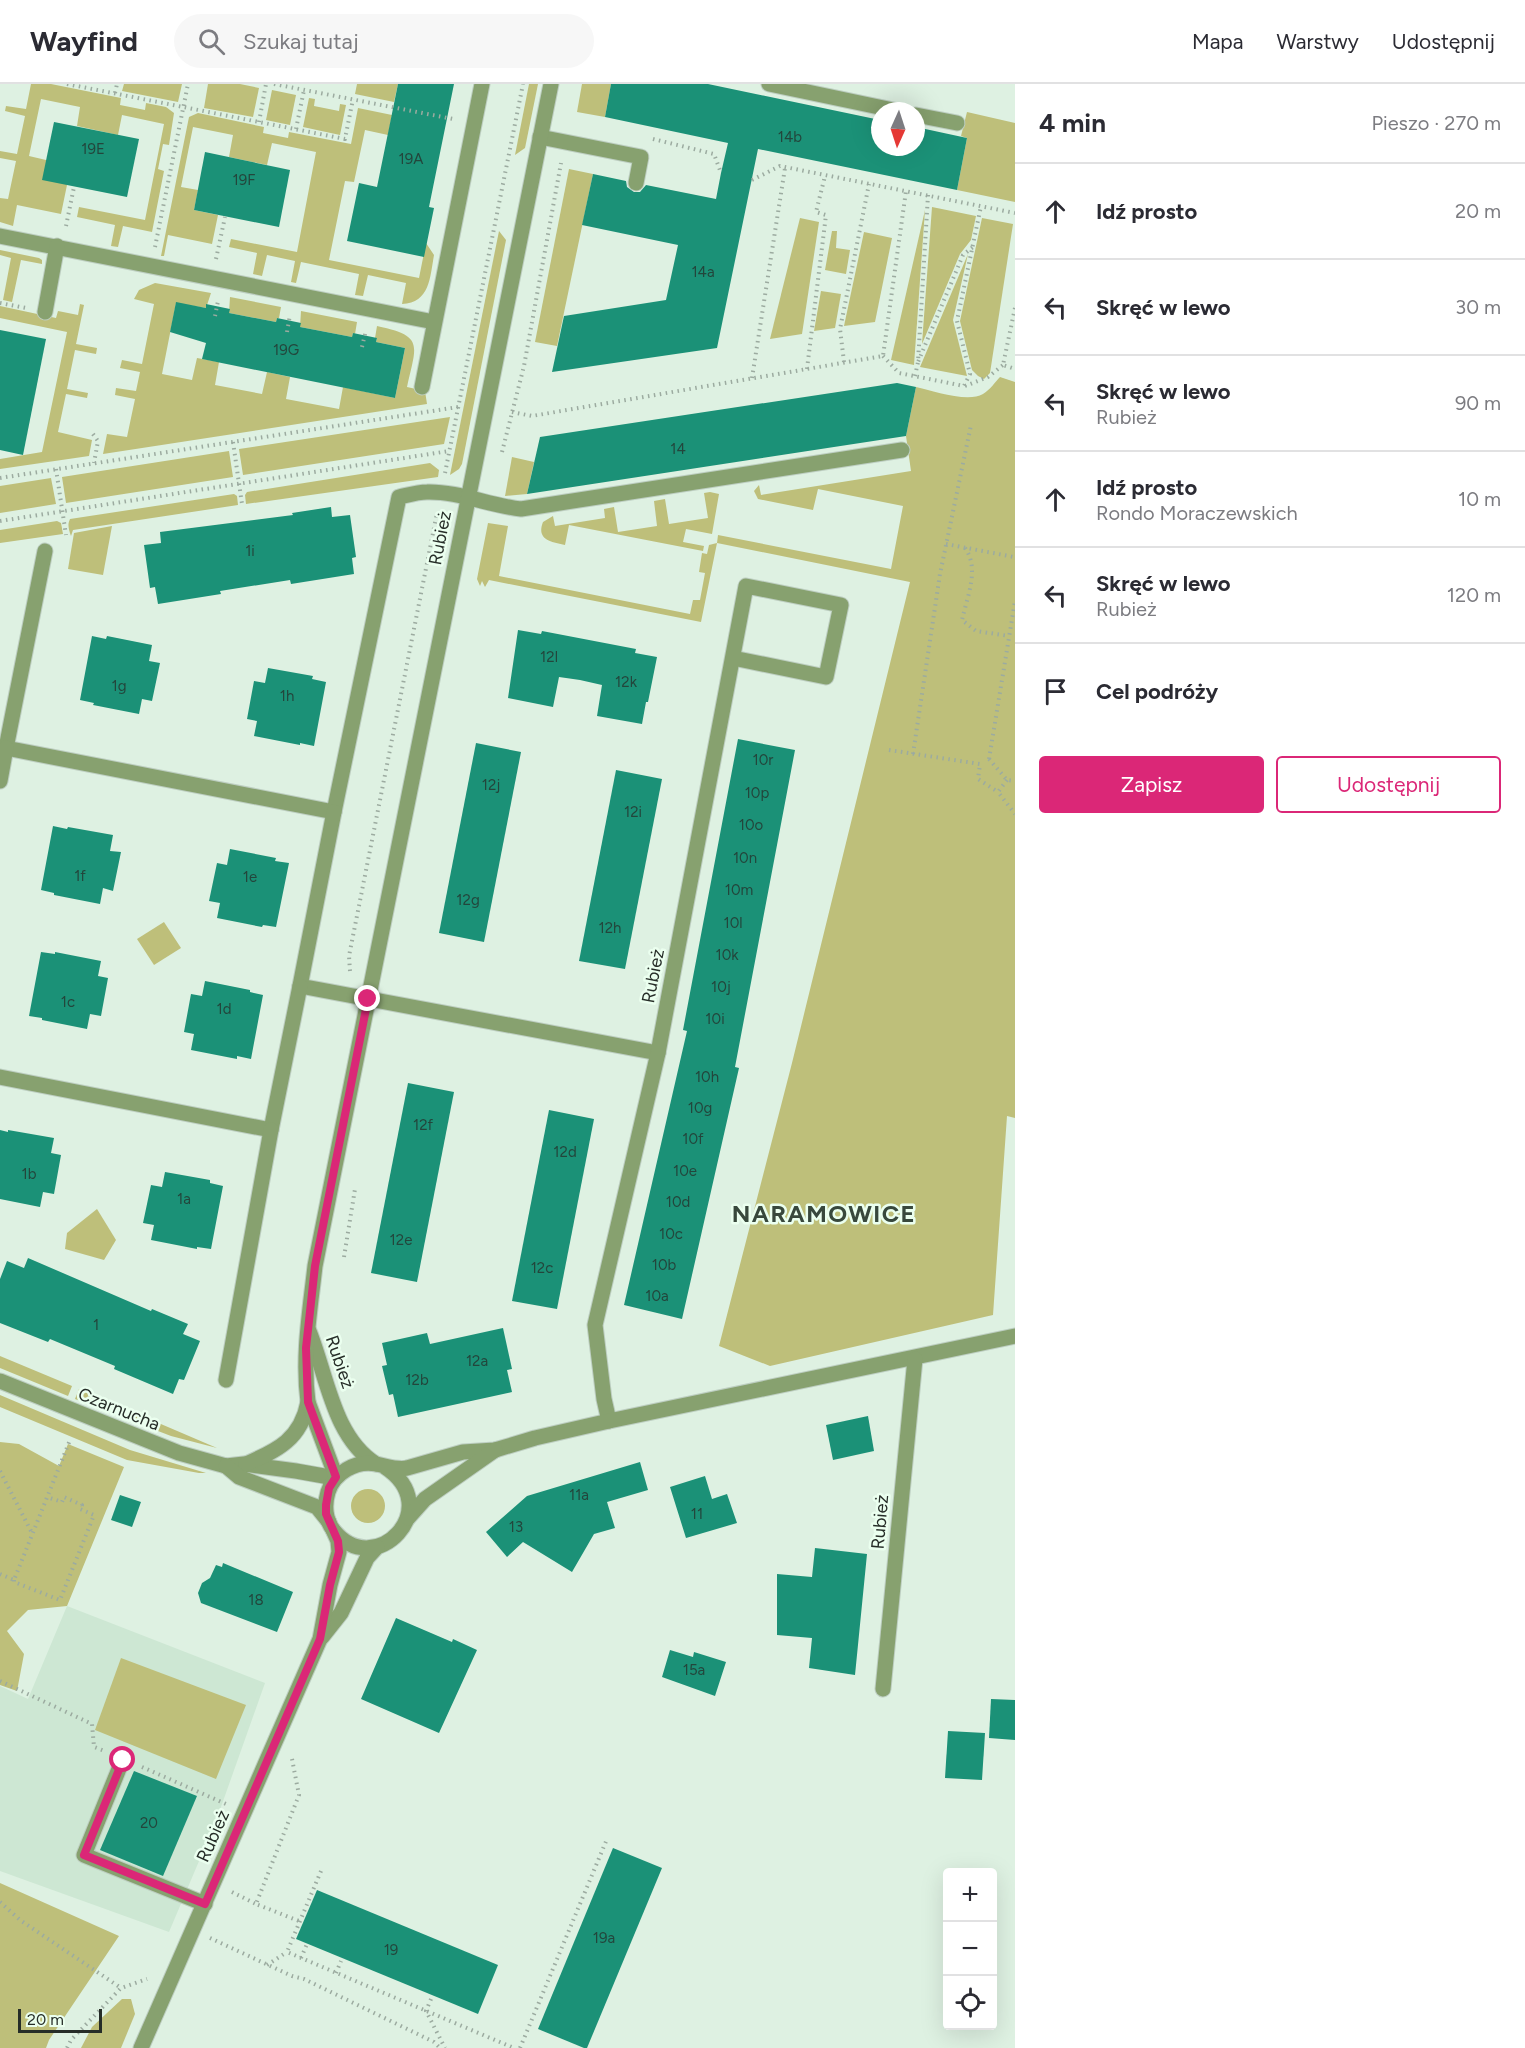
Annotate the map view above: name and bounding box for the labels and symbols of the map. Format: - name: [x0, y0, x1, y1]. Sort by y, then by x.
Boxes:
- north arrow: [871, 102, 925, 156]
- house number: 14b: [778, 128, 802, 146]
- house number: 19E: [81, 140, 105, 158]
- house number: 19A: [399, 150, 423, 168]
- house number: 19F: [233, 171, 255, 189]
- house number: 14a: [691, 263, 715, 281]
- house number: 19G: [273, 341, 299, 359]
- house number: 14: [670, 440, 686, 458]
- street label: Rubież: [424, 509, 456, 567]
- house number: 1i: [245, 542, 255, 560]
- house number: 12l: [540, 648, 558, 666]
- house number: 12k: [615, 673, 638, 691]
- house number: 1g: [111, 677, 127, 695]
- house number: 1h: [280, 687, 294, 705]
- house number: 10r: [753, 751, 773, 769]
- house number: 12j: [482, 776, 500, 794]
- house number: 10p: [745, 784, 769, 802]
- house number: 12i: [624, 803, 642, 821]
- house number: 10o: [739, 816, 764, 834]
- house number: 10n: [733, 849, 757, 867]
- house number: 1f: [74, 867, 86, 885]
- house number: 1e: [243, 868, 257, 886]
- house number: 10m: [725, 881, 753, 899]
- house number: 12g: [456, 891, 480, 909]
- house number: 10l: [723, 914, 743, 932]
- house number: 12h: [599, 919, 621, 937]
- house number: 10k: [715, 946, 739, 964]
- street label: Rubież: [637, 947, 669, 1005]
- house number: 10j: [711, 978, 731, 996]
- route end: [354, 985, 380, 1011]
- house number: 1c: [61, 993, 75, 1011]
- house number: 1d: [217, 1000, 232, 1018]
- house number: 10i: [705, 1010, 725, 1028]
- house number: 10h: [695, 1068, 719, 1086]
- house number: 10g: [688, 1099, 712, 1117]
- house number: 12f: [413, 1116, 434, 1134]
- house number: 10f: [682, 1130, 704, 1148]
- house number: 12d: [553, 1143, 577, 1161]
- house number: 10e: [673, 1162, 697, 1180]
- house number: 1b: [22, 1165, 37, 1183]
- house number: 1a: [177, 1190, 191, 1208]
- house number: 10d: [666, 1193, 690, 1211]
- district label: NARAMOWICE: [732, 1199, 916, 1228]
- house number: 10c: [659, 1225, 683, 1243]
- house number: 12e: [390, 1231, 412, 1249]
- house number: 10b: [652, 1256, 677, 1274]
- house number: 12c: [531, 1259, 553, 1277]
- house number: 10a: [645, 1287, 669, 1305]
- house number: 1: [93, 1316, 99, 1334]
- street label: Rubież: [321, 1333, 359, 1392]
- house number: 12a: [466, 1352, 488, 1370]
- house number: 12b: [405, 1371, 429, 1389]
- street label: Czarnucha: [75, 1383, 163, 1435]
- house number: 11a: [569, 1486, 589, 1504]
- street label: Rubież: [867, 1494, 893, 1550]
- house number: 11: [691, 1505, 703, 1523]
- house number: 13: [509, 1518, 523, 1536]
- house number: 18: [248, 1591, 264, 1609]
- house number: 15a: [683, 1661, 705, 1679]
- route start: [109, 1746, 135, 1772]
- street label: Rubież: [192, 1806, 234, 1865]
- house number: 20: [140, 1814, 158, 1832]
- house number: 19a: [593, 1929, 615, 1947]
- house number: 19: [384, 1941, 398, 1959]
- scale bar: [18, 2006, 102, 2034]

